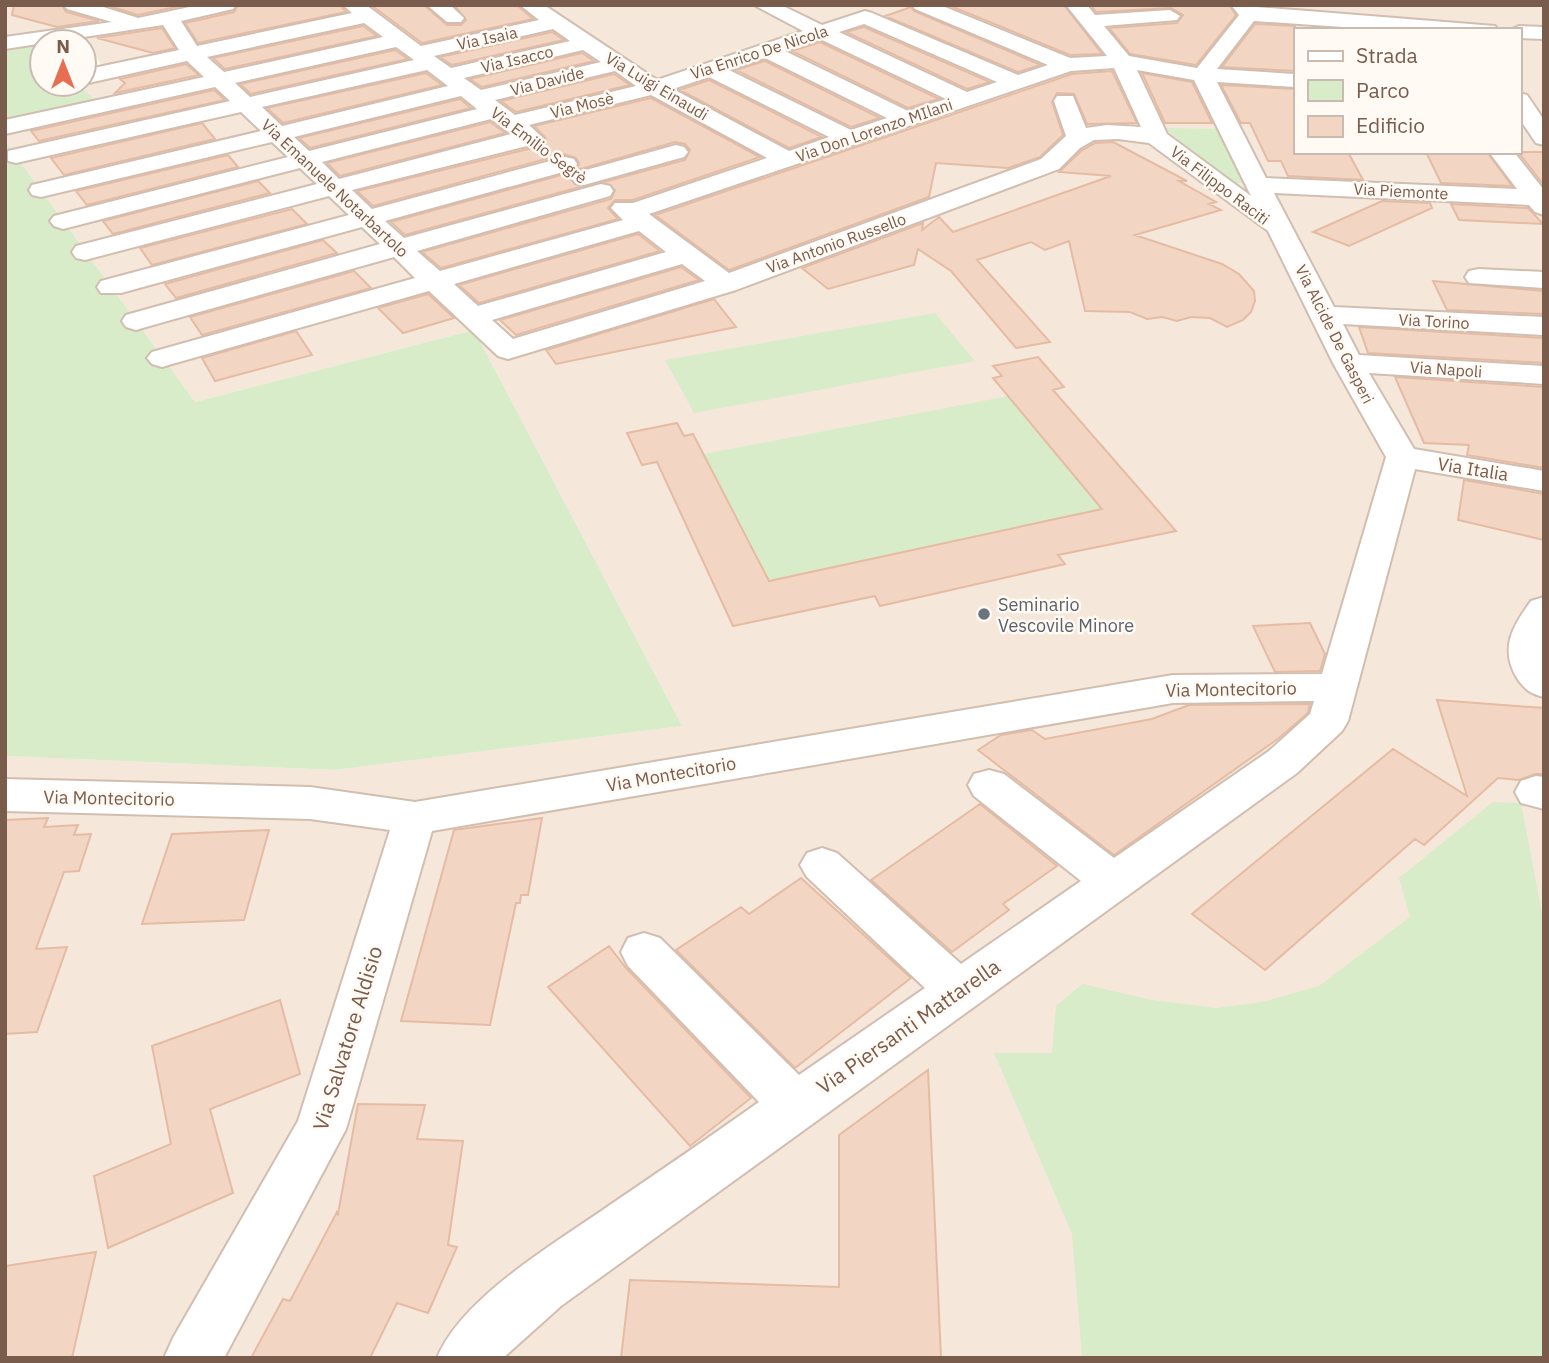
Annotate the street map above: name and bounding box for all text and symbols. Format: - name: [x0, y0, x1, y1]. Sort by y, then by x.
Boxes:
- street label: Via Enrico De Nicola: [688, 20, 831, 84]
- street label: Via Isaia: [455, 22, 520, 54]
- north arrow: [28, 28, 98, 98]
- legend: [1294, 28, 1521, 154]
- text: N: [56, 34, 70, 58]
- street label: Via Isacco: [479, 41, 555, 77]
- text: Strada: [1356, 41, 1418, 69]
- street label: Via Luigi Einaudi: [602, 47, 712, 125]
- street label: Via Davide: [508, 62, 586, 100]
- text: Parco: [1356, 76, 1410, 104]
- street label: Via Mosè: [548, 87, 616, 123]
- street label: Via Don Lorenzo MIlani: [793, 94, 955, 166]
- street label: Via Emilio Segrè: [487, 102, 591, 188]
- text: Edificio: [1356, 111, 1425, 139]
- street label: Via Emanuele Notarbartolo: [257, 115, 413, 261]
- street label: Via Filippo Raciti: [1166, 141, 1274, 229]
- street label: Via Piemonte: [1353, 179, 1449, 203]
- street label: Via Antonio Russello: [764, 208, 908, 278]
- street label: Via Alcide De Gasperi: [1291, 261, 1379, 407]
- street label: Via Torino: [1398, 309, 1470, 333]
- street label: Via Napoli: [1409, 356, 1483, 382]
- street label: Via Italia: [1436, 452, 1510, 486]
- place label: Seminario Vescovile Minore: [998, 593, 1134, 637]
- marker: Seminario Vescovile Minore: [976, 606, 992, 622]
- street label: Via Montecitorio: [1165, 676, 1297, 702]
- street label: Via Montecitorio: [604, 751, 738, 797]
- street label: Via Montecitorio: [43, 785, 175, 811]
- street label: Via Salvatore Aldisio: [306, 942, 388, 1134]
- street label: Via Piersanti Mattarella: [811, 952, 1005, 1100]

